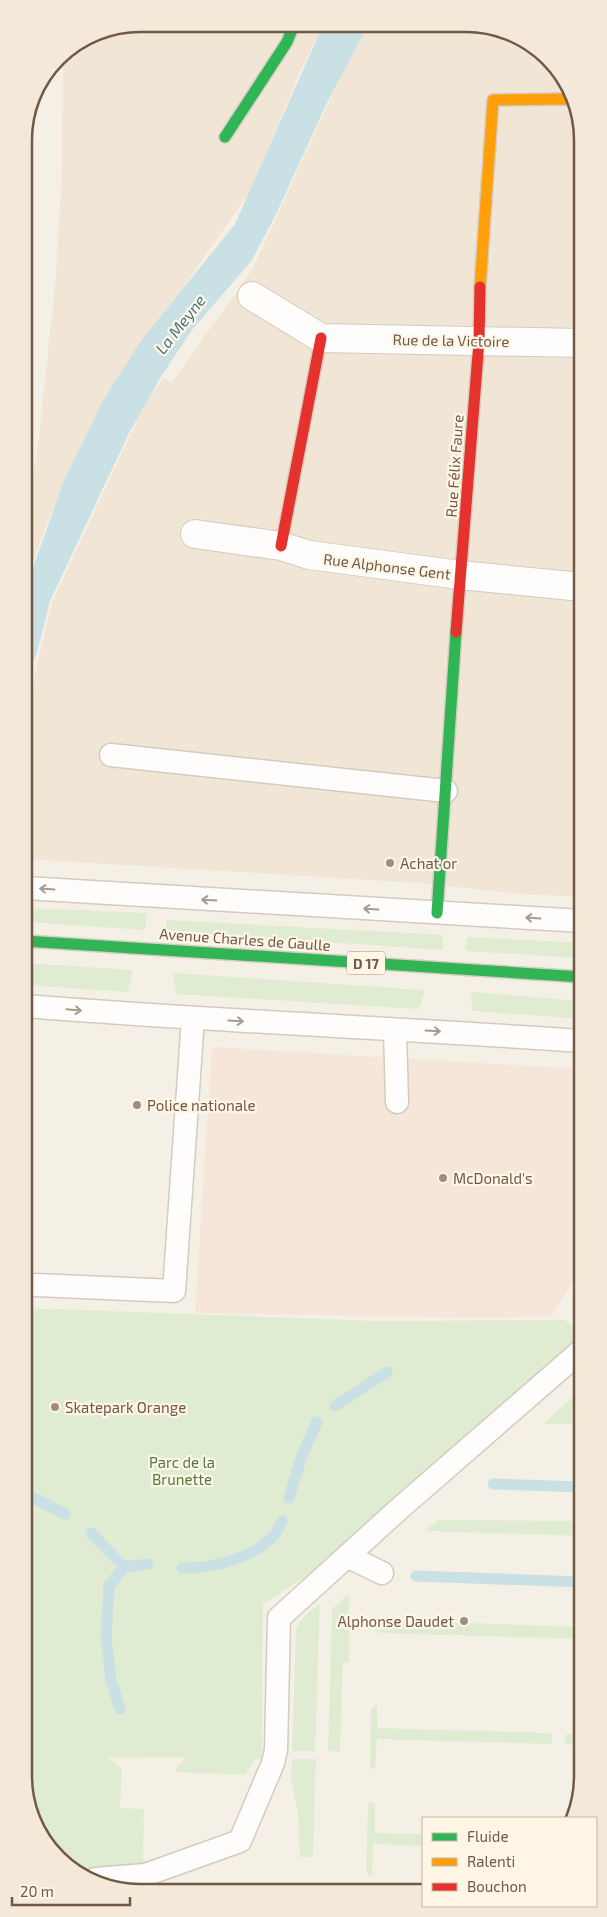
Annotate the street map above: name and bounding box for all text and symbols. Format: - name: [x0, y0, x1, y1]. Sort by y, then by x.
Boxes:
- water label: La Meyne: [151, 290, 210, 358]
- street label: Rue de la Victoire: [392, 330, 510, 350]
- street label: Rue Félix Faure: [441, 414, 467, 518]
- street label: Rue Alphonse Gent: [322, 549, 452, 583]
- place label: Achat or: [400, 854, 457, 872]
- marker: Achat or: [384, 857, 396, 869]
- one-way arrow: [39, 885, 55, 894]
- one-way arrow: [201, 895, 217, 904]
- one-way arrow: [363, 905, 379, 914]
- one-way arrow: [526, 913, 542, 923]
- street label: Avenue Charles de Gaulle: [159, 924, 331, 954]
- road number: D 17: [347, 951, 385, 974]
- one-way arrow: [65, 1005, 81, 1015]
- one-way arrow: [227, 1016, 243, 1025]
- one-way arrow: [425, 1027, 441, 1036]
- place label: Police nationale: [147, 1096, 255, 1114]
- marker: Police nationale: [131, 1099, 143, 1111]
- place label: McDonald's: [453, 1169, 533, 1187]
- marker: McDonald's: [437, 1172, 449, 1184]
- place label: Skatepark Orange: [65, 1398, 186, 1416]
- marker: Skatepark Orange: [49, 1401, 61, 1413]
- park label: Parc de la Brunette: [149, 1453, 215, 1488]
- place label: Alphonse Daudet: [337, 1612, 454, 1630]
- marker: Alphonse Daudet: [458, 1615, 470, 1627]
- legend: [422, 1817, 597, 1907]
- text: Fluide: [467, 1827, 508, 1845]
- text: Ralenti: [467, 1852, 515, 1870]
- scale bar: [12, 1874, 130, 1906]
- text: Bouchon: [467, 1877, 527, 1895]
- text: 20 m: [20, 1882, 54, 1900]

